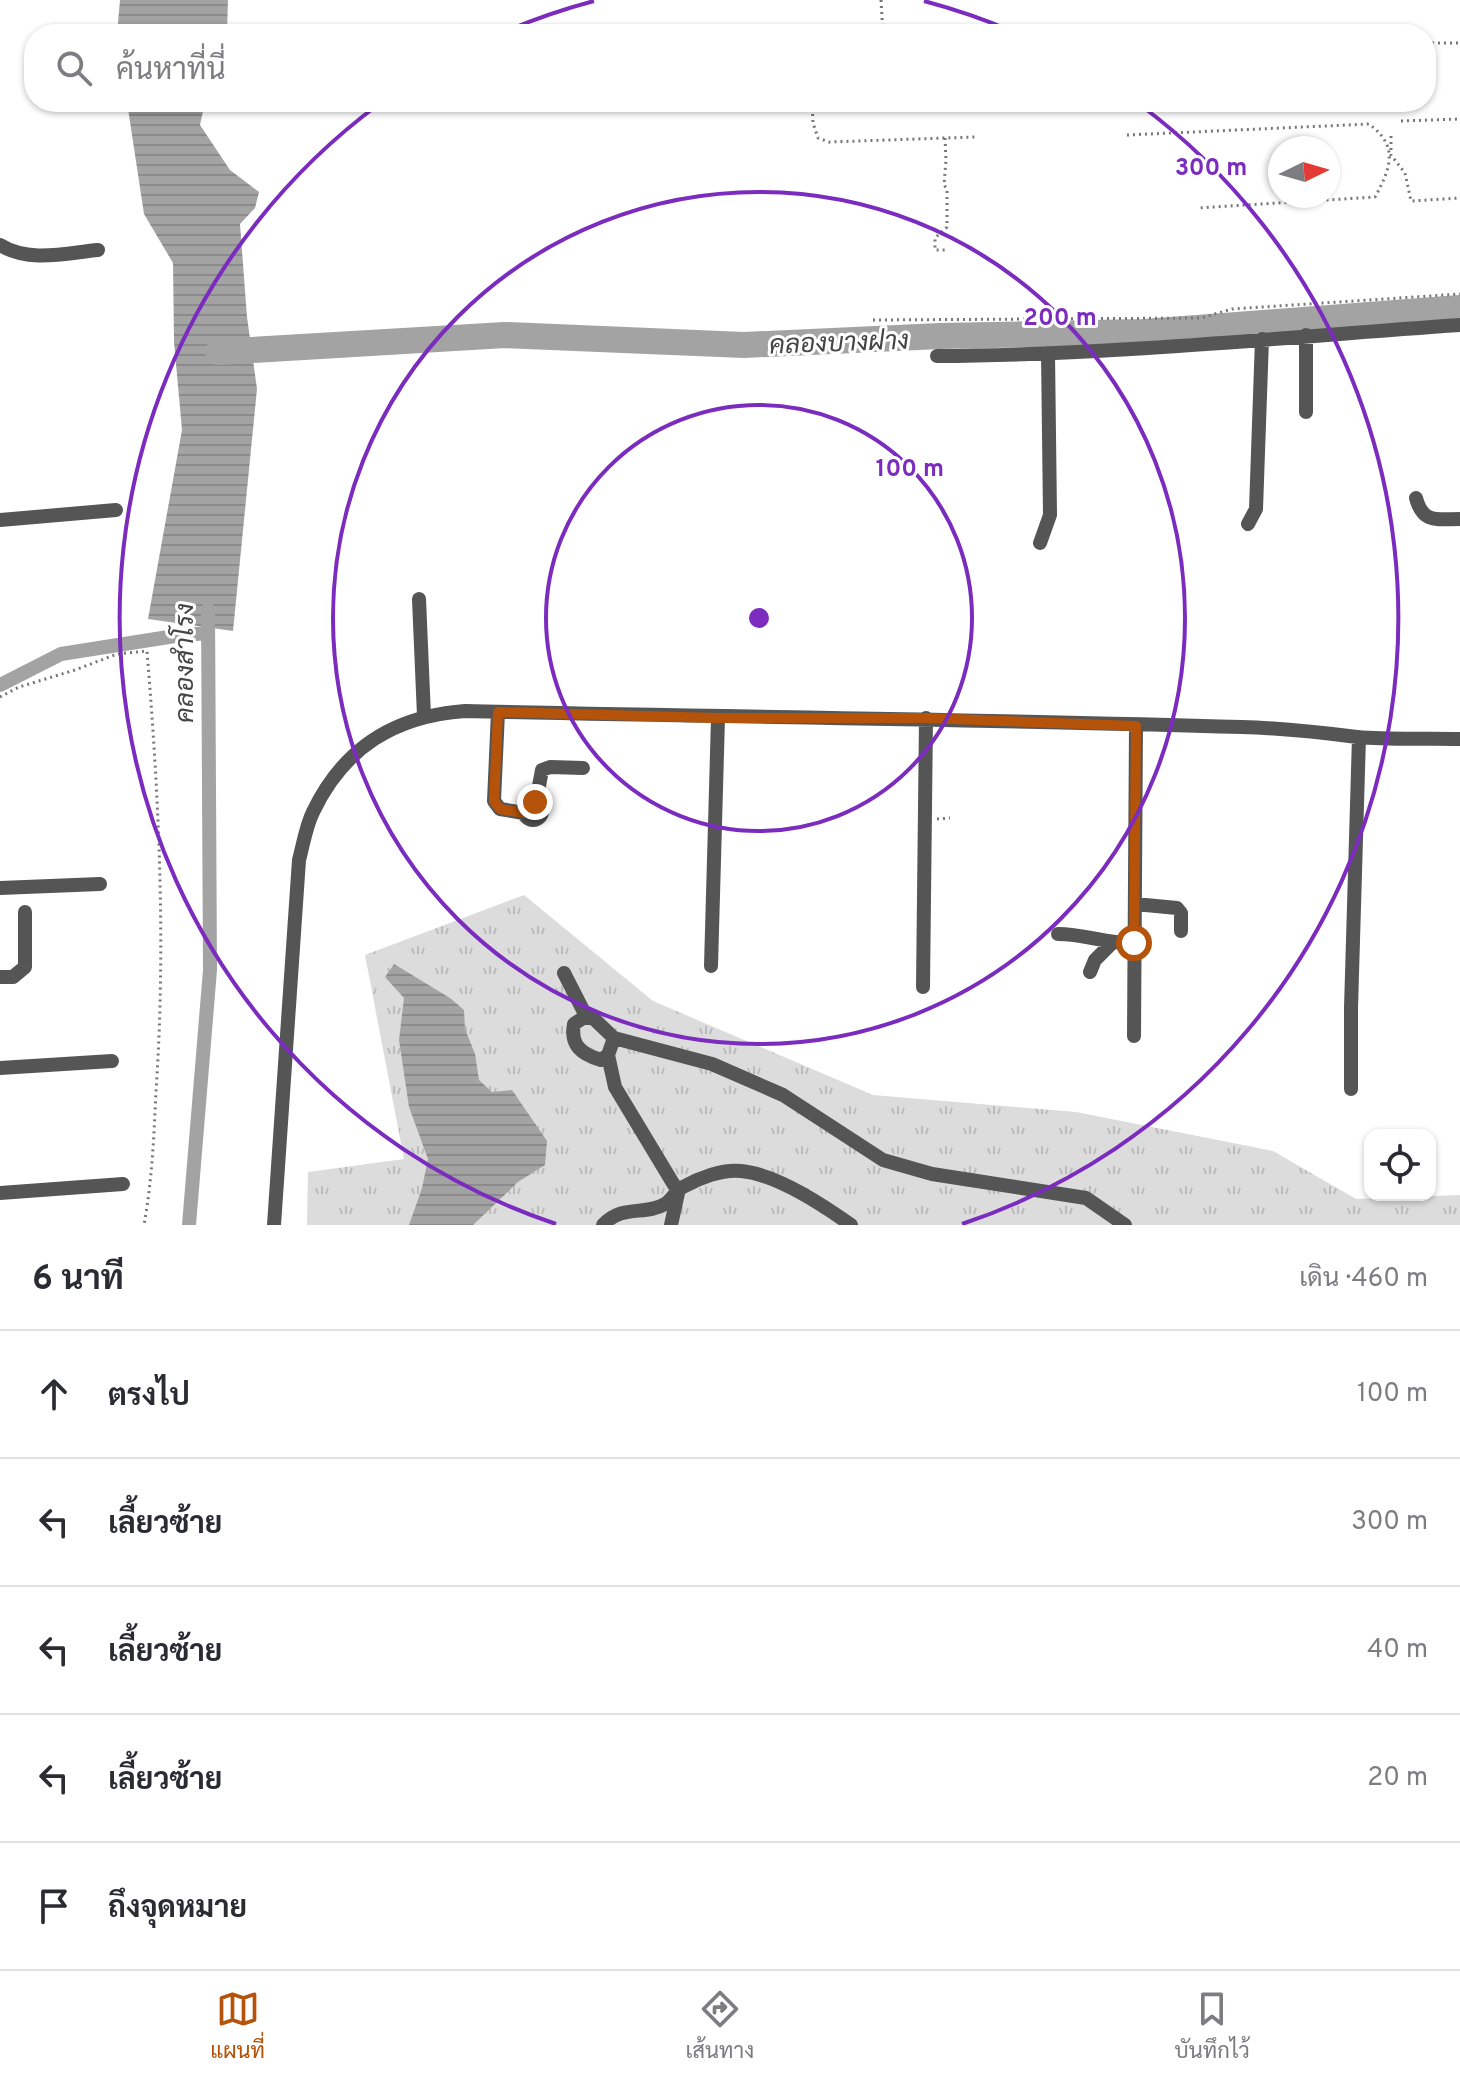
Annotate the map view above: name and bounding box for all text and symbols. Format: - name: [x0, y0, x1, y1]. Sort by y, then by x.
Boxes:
- search box: [24, 24, 1436, 112]
- icon: search: [52, 46, 96, 90]
- text: ค้นหาที่นี่: [116, 53, 226, 90]
- north arrow: [1268, 136, 1340, 208]
- text: 300 m: [1175, 154, 1247, 184]
- text: 200 m: [1023, 304, 1097, 334]
- water label: คลองบางฝาง: [769, 326, 909, 363]
- text: 100 m: [876, 455, 944, 485]
- water label: คลองสำโรง: [168, 603, 203, 723]
- centre of rings: [745, 604, 773, 632]
- route end: [517, 784, 553, 820]
- route start: [1116, 925, 1152, 961]
- map controls: [1364, 1129, 1436, 1201]
- button: locate: [1364, 1129, 1436, 1201]
- text: 6 นาที: [32, 1259, 124, 1302]
- text: เดิน · 460 m: [1299, 1263, 1428, 1296]
- icon: ahead: [32, 1372, 76, 1416]
- text: 100 m: [1357, 1378, 1428, 1411]
- text: ตรงไป: [108, 1379, 190, 1416]
- icon: left: [32, 1500, 76, 1544]
- text: 300 m: [1351, 1506, 1428, 1539]
- text: เลี้ยวซ้าย: [108, 1507, 222, 1544]
- icon: left: [32, 1628, 76, 1672]
- text: 40 m: [1367, 1634, 1428, 1667]
- text: เลี้ยวซ้าย: [108, 1635, 222, 1672]
- icon: left: [32, 1756, 76, 1800]
- text: 20 m: [1367, 1762, 1428, 1795]
- text: เลี้ยวซ้าย: [108, 1763, 222, 1800]
- icon: arrive: [32, 1884, 76, 1928]
- text: ถึงจุดหมาย: [108, 1891, 247, 1928]
- tab: แผนที่: [210, 1987, 265, 2066]
- tab: เส้นทาง: [685, 1987, 754, 2066]
- tab: บันทึกไว้: [1175, 1987, 1250, 2066]

